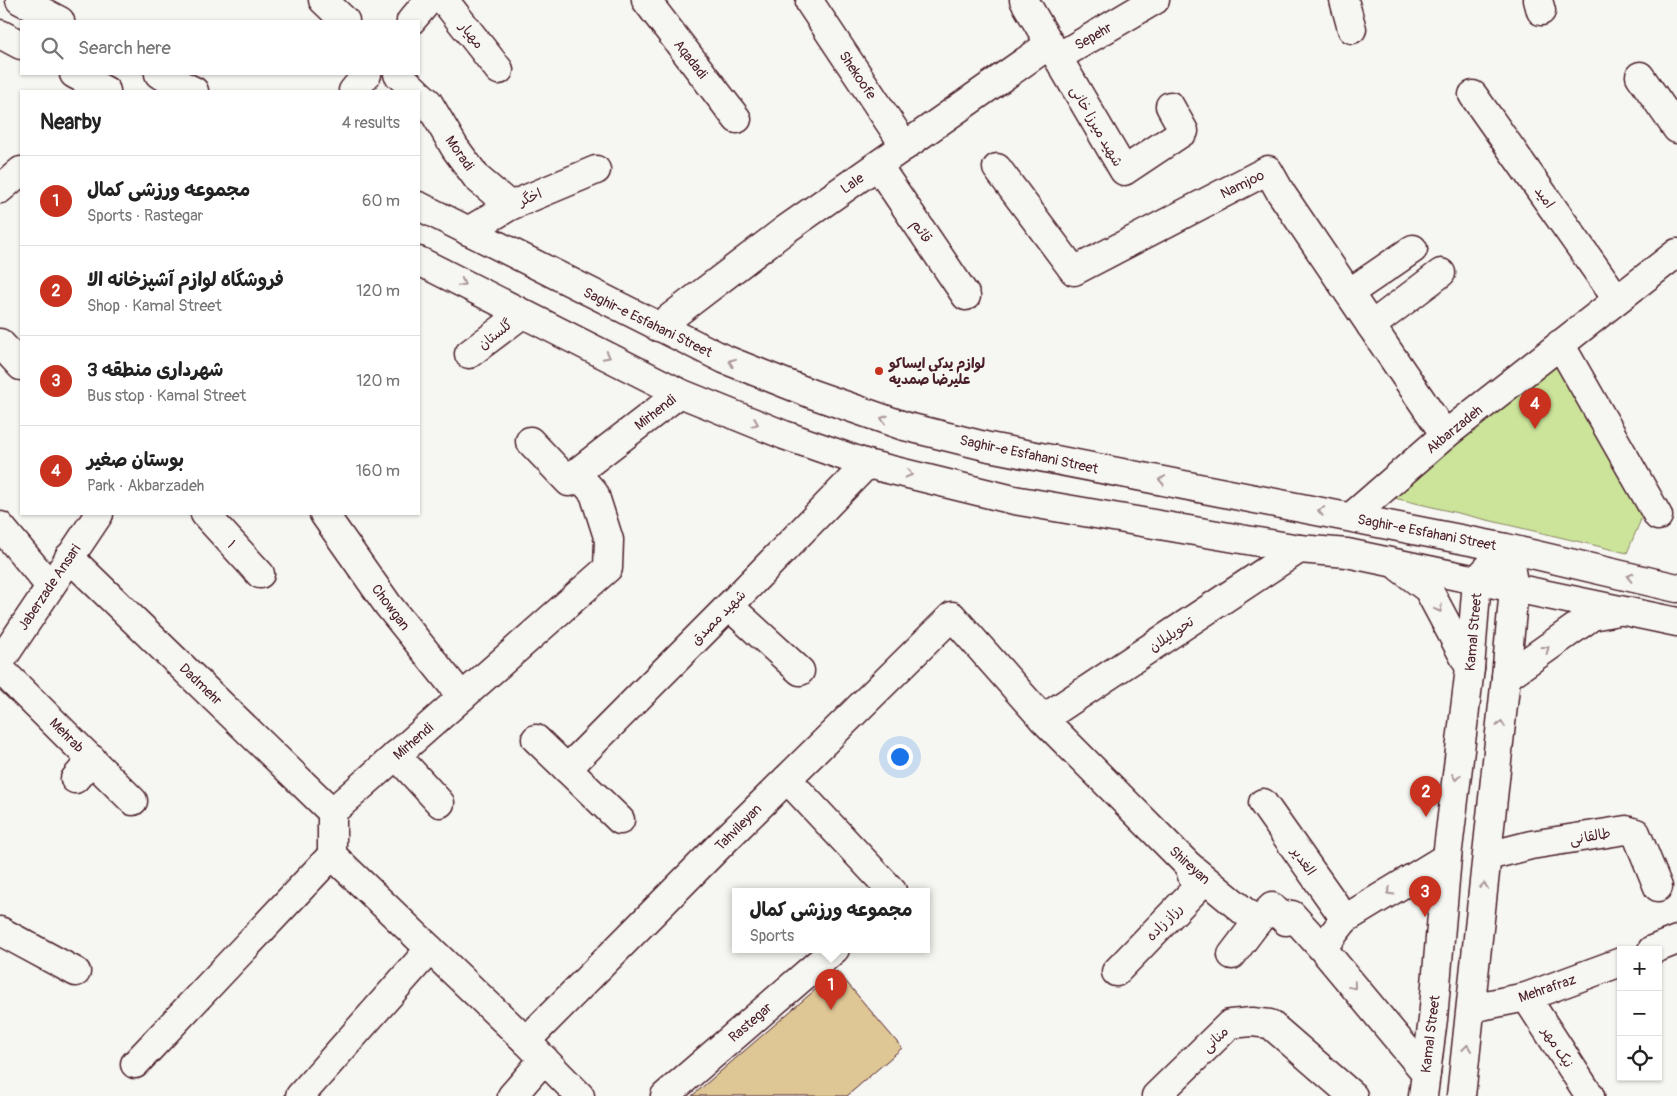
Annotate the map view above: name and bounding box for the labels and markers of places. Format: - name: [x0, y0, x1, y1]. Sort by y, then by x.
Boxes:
- place label: لوازم یدکی ایساکو علیرضا صمدیه: [888, 355, 985, 388]
- marker: لوازم یدکی ایساکو علیرضا صمدیه: [873, 365, 885, 377]
- pin: 4: [1519, 388, 1551, 429]
- pin: 2: [1410, 776, 1442, 817]
- pin: 3: [1409, 876, 1441, 917]
- pin: 1: [815, 969, 847, 1010]

